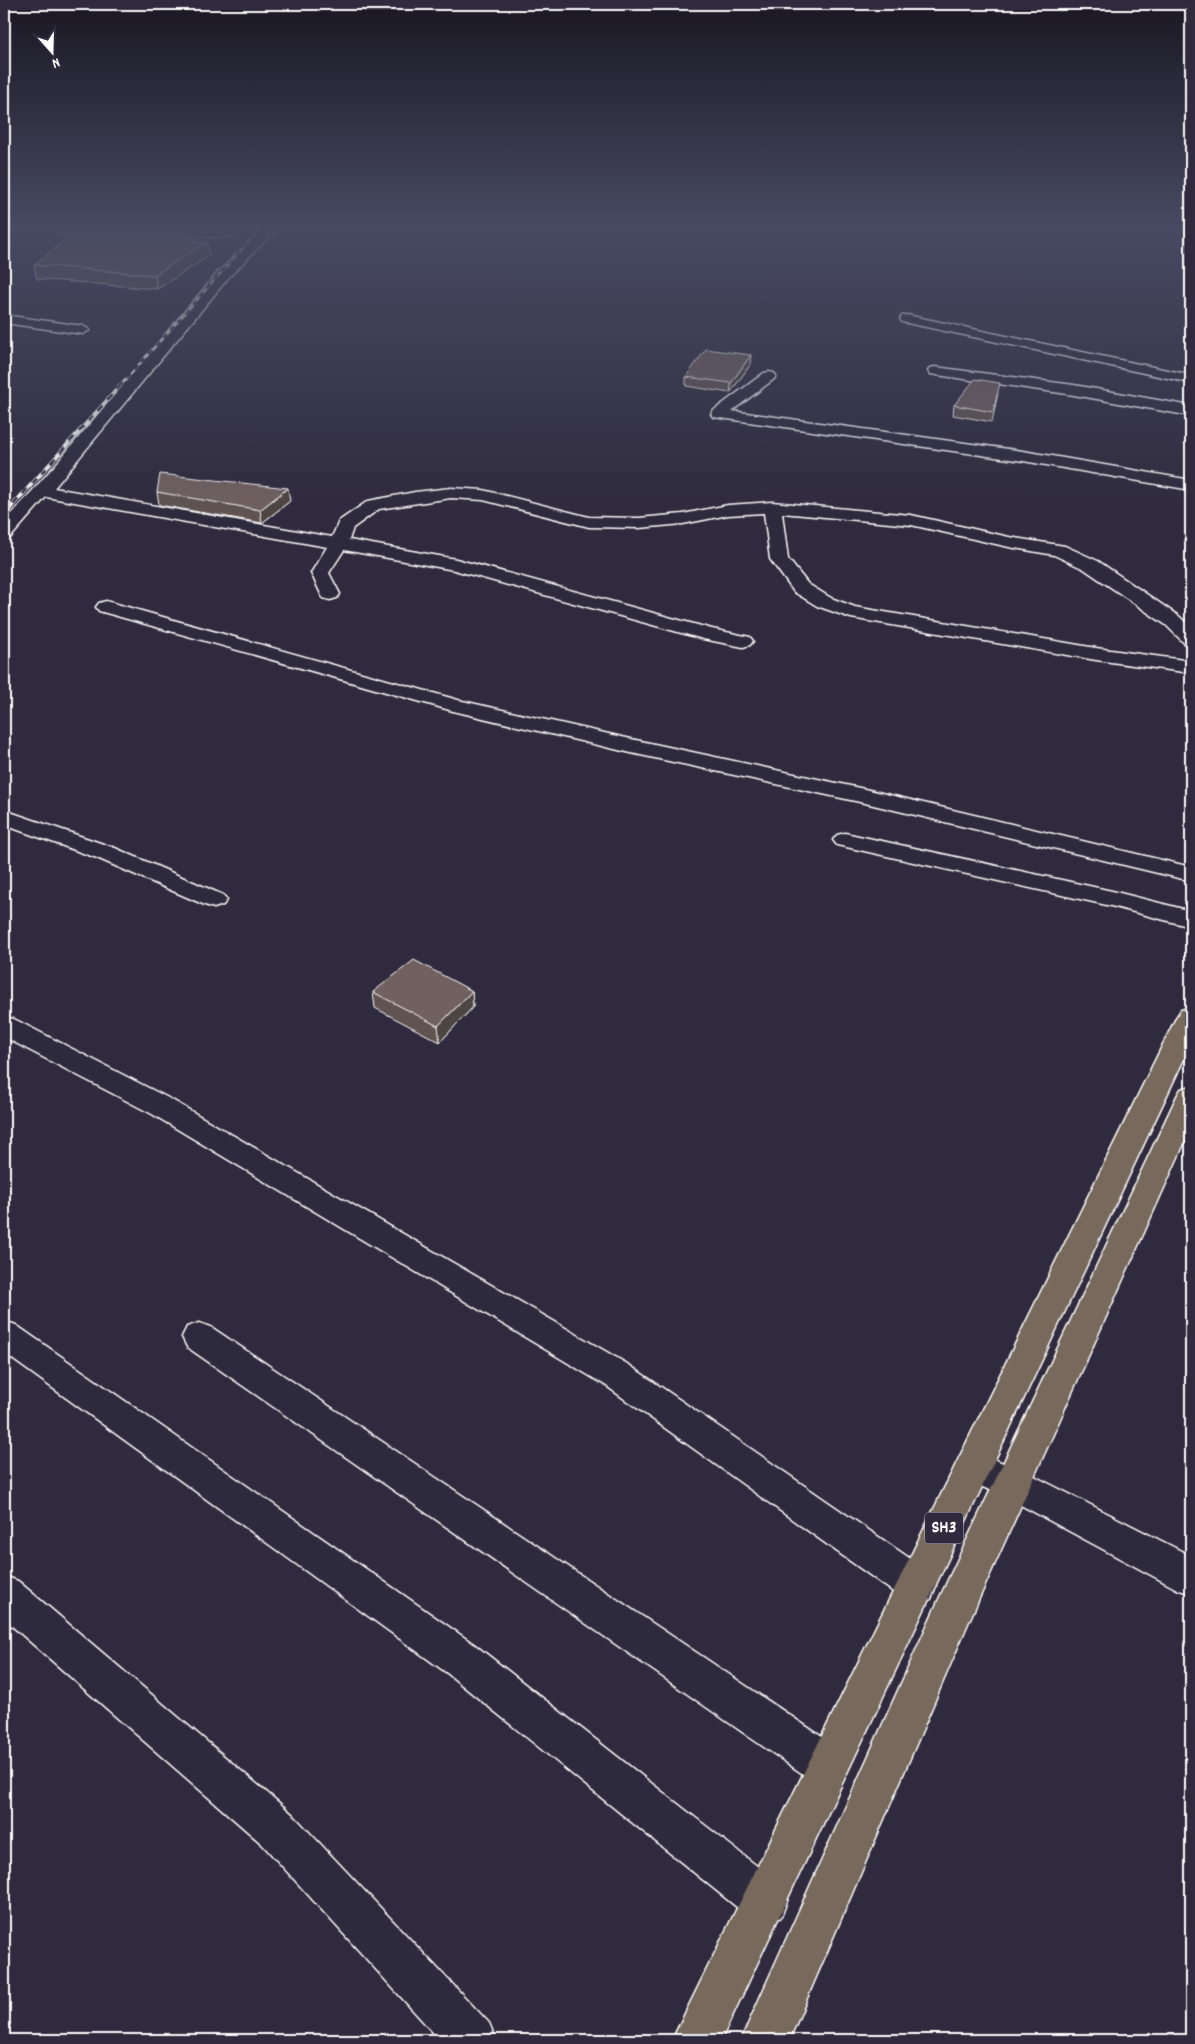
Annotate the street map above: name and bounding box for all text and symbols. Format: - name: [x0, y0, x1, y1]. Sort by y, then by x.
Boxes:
- north arrow: [28, 28, 78, 78]
- text: N: [49, 52, 62, 73]
- road number: SH3: [925, 1512, 963, 1544]

